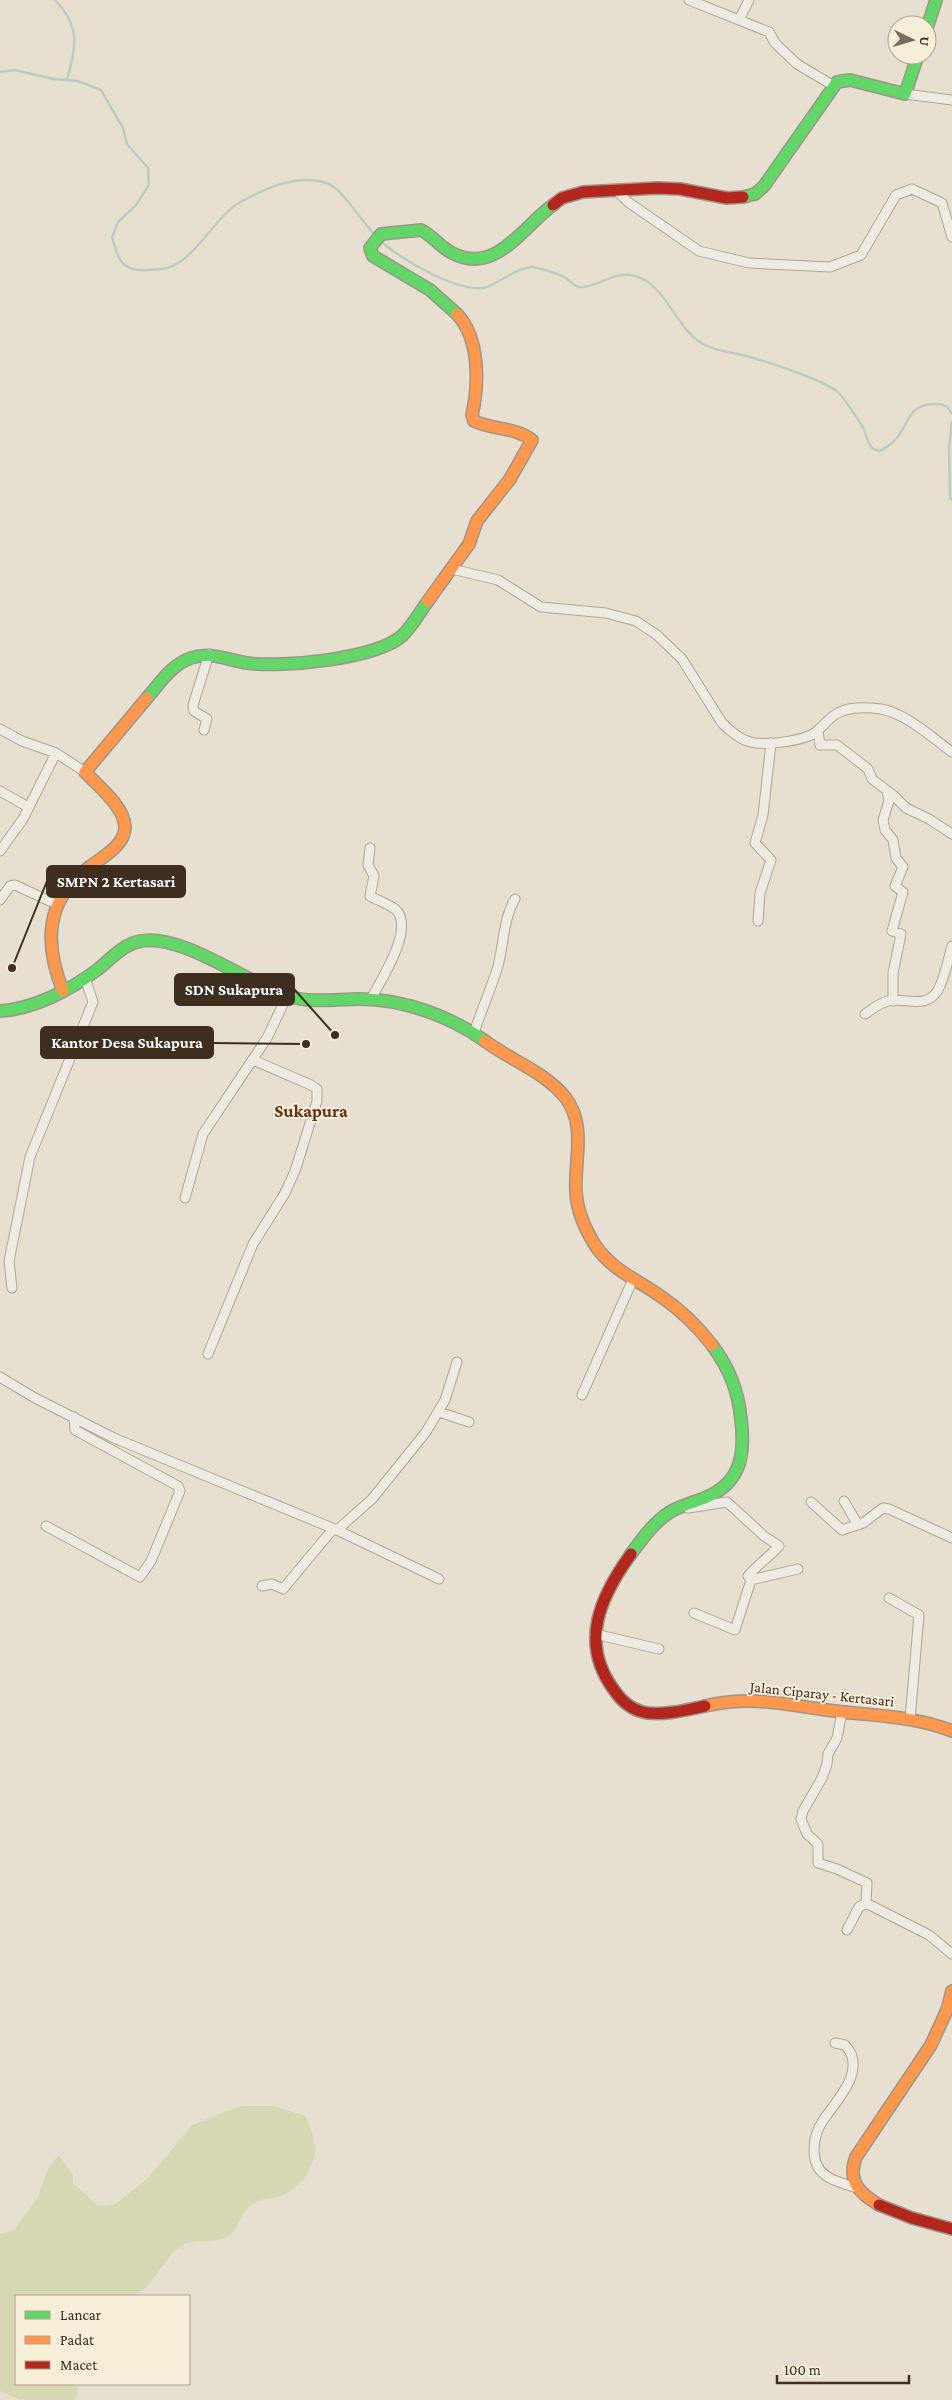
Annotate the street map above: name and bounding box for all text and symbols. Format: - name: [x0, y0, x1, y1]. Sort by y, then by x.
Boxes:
- north arrow: [887, 15, 937, 65]
- text: U: [917, 36, 933, 47]
- callout: SMPN 2 Kertasari: [47, 866, 185, 897]
- text: SMPN 2 Kertasari: [57, 873, 176, 890]
- callout: SDN Sukapura: [175, 974, 294, 1005]
- text: SDN Sukapura: [185, 981, 283, 998]
- callout: Kantor Desa Sukapura: [41, 1027, 213, 1058]
- text: Kantor Desa Sukapura: [51, 1034, 203, 1051]
- district label: Sukapura: [274, 1101, 348, 1121]
- street label: Jalan Ciparay - Kertasari: [747, 1678, 895, 1711]
- legend: [15, 2295, 190, 2385]
- text: Lancar: [60, 2307, 102, 2323]
- text: Padat: [60, 2332, 95, 2348]
- scale bar: [777, 2352, 910, 2384]
- text: Macet: [60, 2357, 98, 2373]
- text: 100 m: [784, 2362, 821, 2378]

